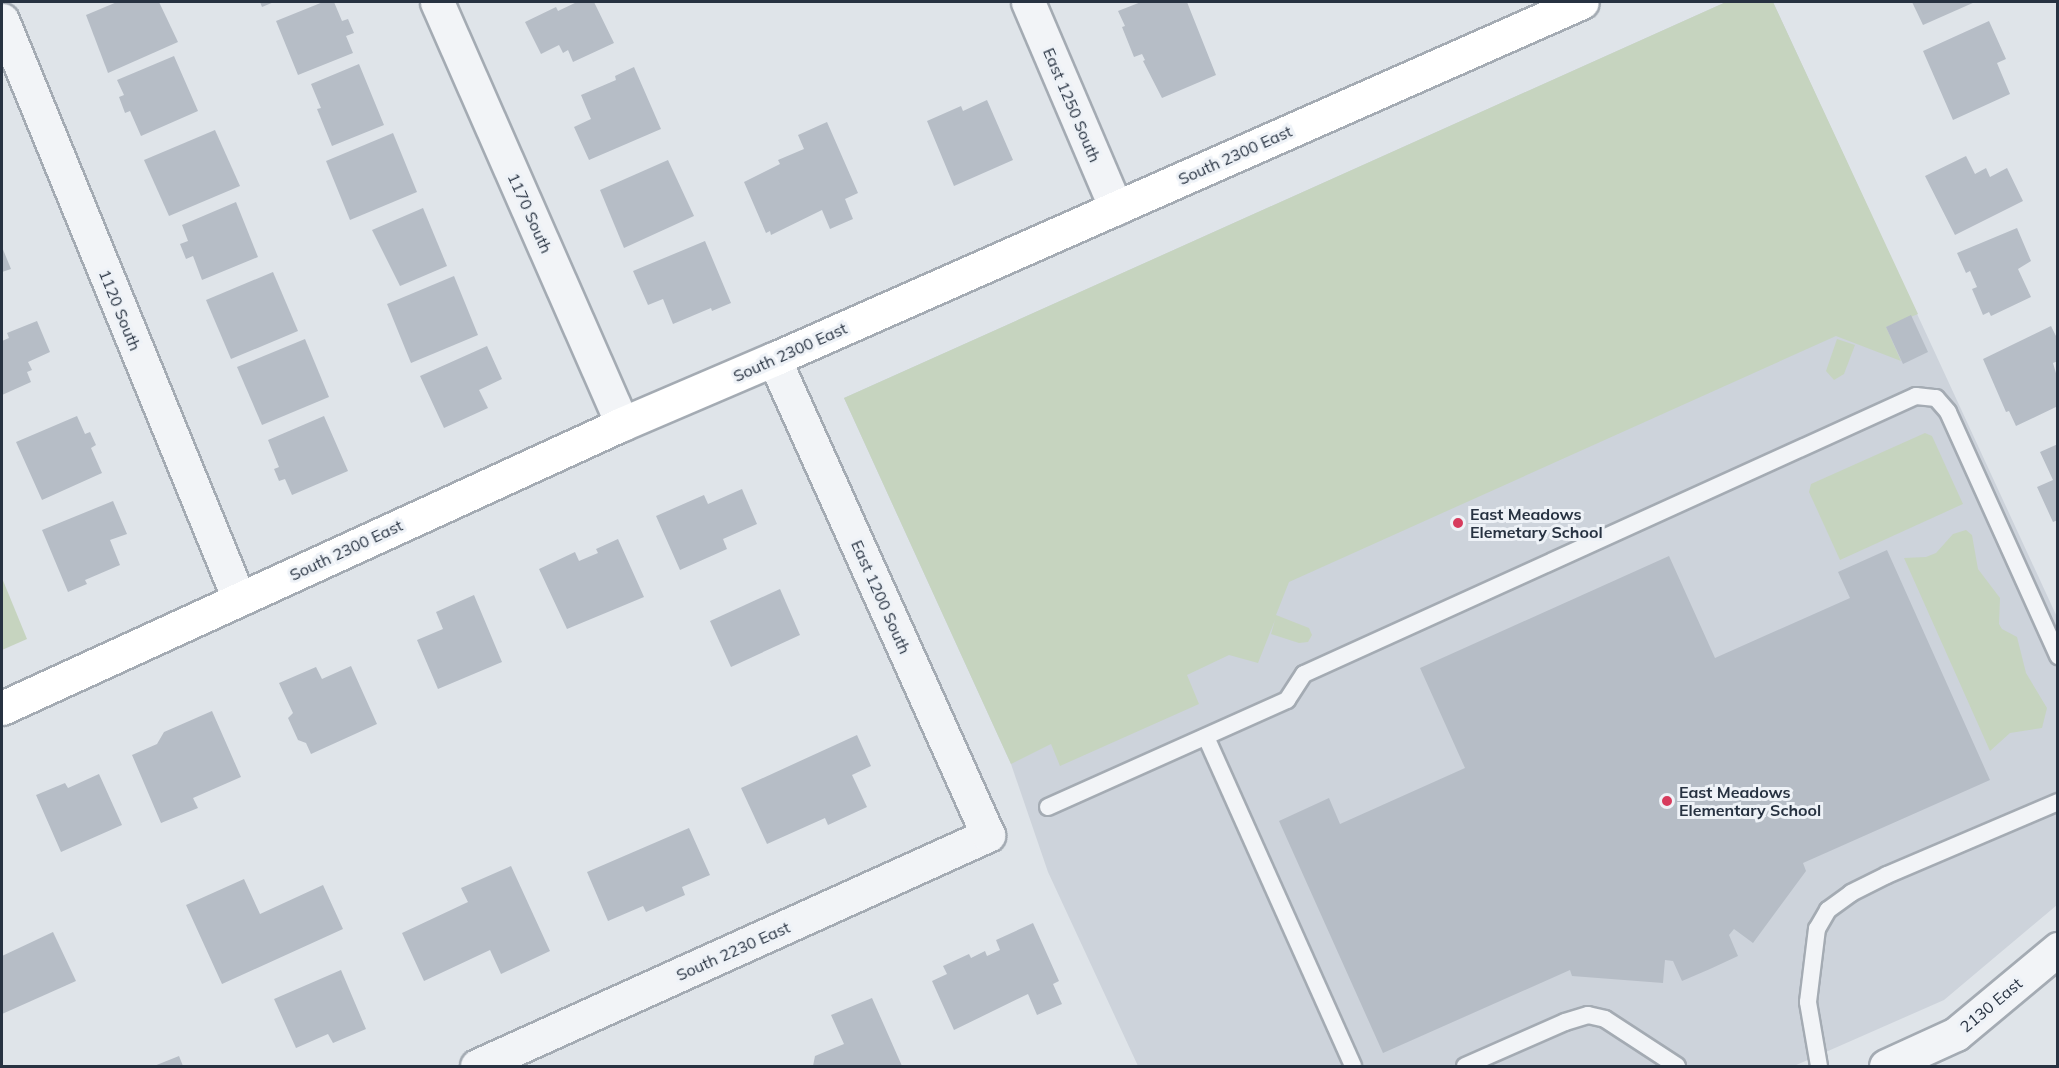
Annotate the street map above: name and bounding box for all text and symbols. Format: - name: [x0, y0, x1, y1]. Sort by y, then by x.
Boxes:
- street label: East 1250 South: [1039, 45, 1105, 165]
- street label: South 2300 East: [1175, 121, 1295, 189]
- street label: 1170 South: [504, 170, 556, 256]
- street label: 1120 South: [95, 267, 145, 353]
- street label: South 2300 East: [730, 318, 850, 386]
- place label: East Meadows Elemetary School: [1470, 504, 1603, 542]
- street label: South 2300 East: [286, 515, 406, 585]
- marker: East Meadows Elemetary School: [1451, 516, 1465, 530]
- street label: East 1200 South: [847, 537, 915, 657]
- place label: East Meadows Elementary School: [1679, 782, 1821, 820]
- marker: East Meadows Elementary School: [1660, 794, 1674, 808]
- street label: South 2230 East: [673, 917, 793, 985]
- street label: 2130 East: [1956, 974, 2026, 1036]

